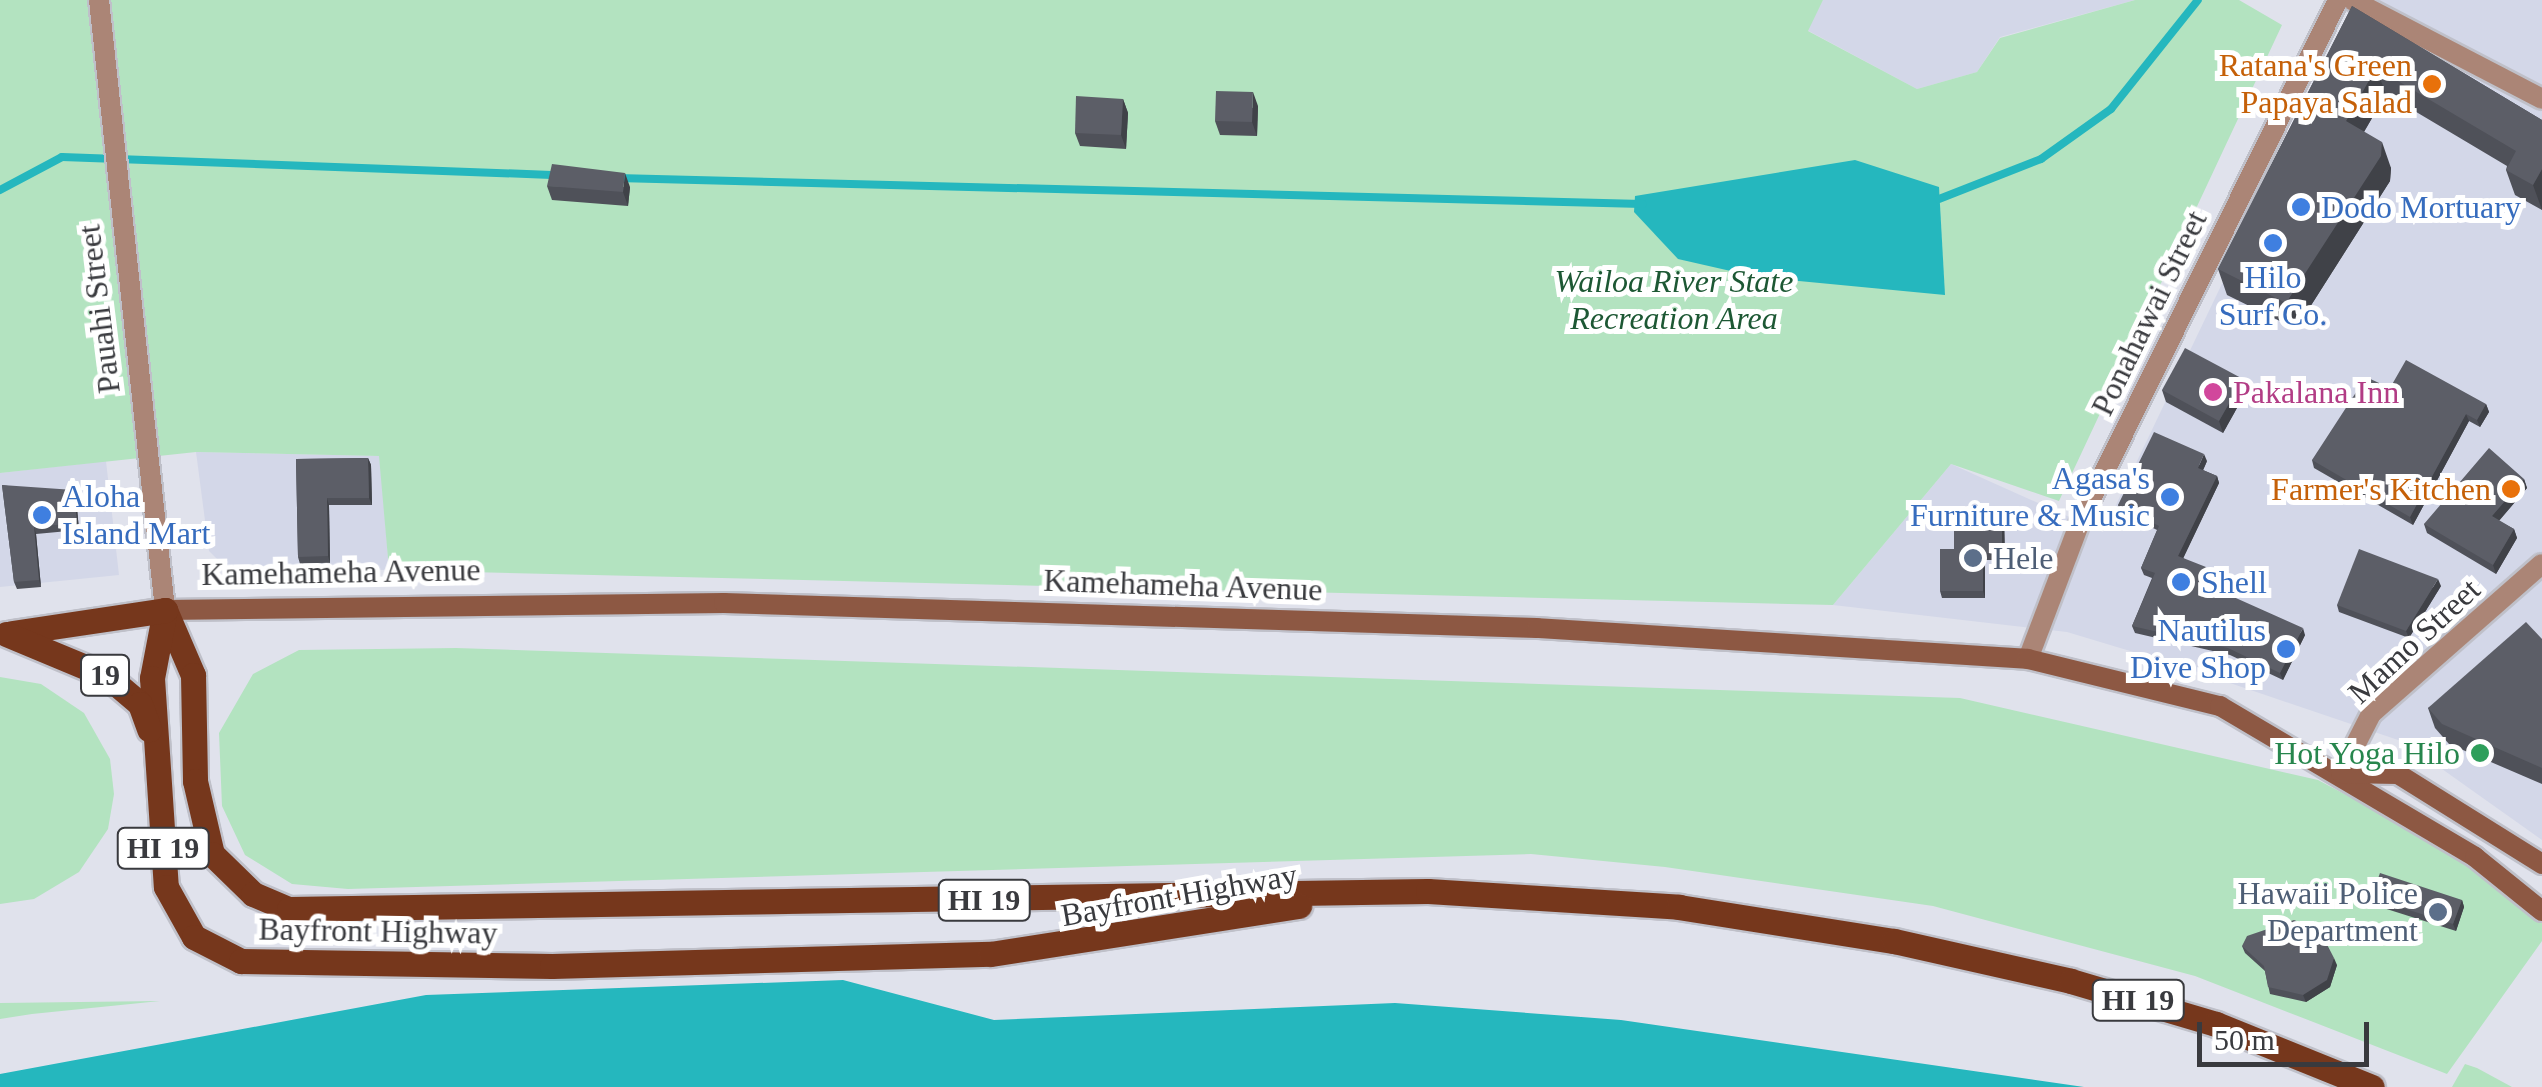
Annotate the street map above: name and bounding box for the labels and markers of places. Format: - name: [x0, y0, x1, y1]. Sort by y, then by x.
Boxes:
- place label: Ratana's Green Papaya Salad: [2219, 47, 2412, 122]
- marker: Ratana's Green Papaya Salad: [2421, 73, 2443, 95]
- place label: Dodo Mortuary: [2321, 188, 2521, 226]
- marker: Dodo Mortuary: [2290, 196, 2312, 218]
- marker: Hilo Surf Co.: [2262, 232, 2284, 254]
- place label: Hilo Surf Co.: [2219, 259, 2327, 334]
- place label: Pakalana Inn: [2233, 373, 2399, 411]
- marker: Pakalana Inn: [2202, 381, 2224, 403]
- place label: Agasa's Furniture & Music: [1910, 460, 2150, 535]
- place label: Farmer's Kitchen: [2271, 470, 2491, 508]
- place label: Aloha Island Mart: [62, 478, 210, 553]
- marker: Farmer's Kitchen: [2500, 478, 2522, 500]
- marker: Agasa's Furniture & Music: [2159, 486, 2181, 508]
- marker: Aloha Island Mart: [31, 504, 53, 526]
- place label: Hele: [1993, 539, 2053, 577]
- marker: Hele: [1962, 547, 1984, 569]
- place label: Shell: [2201, 563, 2267, 601]
- marker: Shell: [2170, 571, 2192, 593]
- place label: Nautilus Dive Shop: [2130, 612, 2266, 687]
- marker: Nautilus Dive Shop: [2275, 638, 2297, 660]
- place label: Hot Yoga Hilo: [2273, 734, 2460, 772]
- marker: Hot Yoga Hilo: [2469, 742, 2491, 764]
- place label: Hawaii Police Department: [2238, 875, 2418, 950]
- marker: Hawaii Police Department: [2427, 901, 2449, 923]

